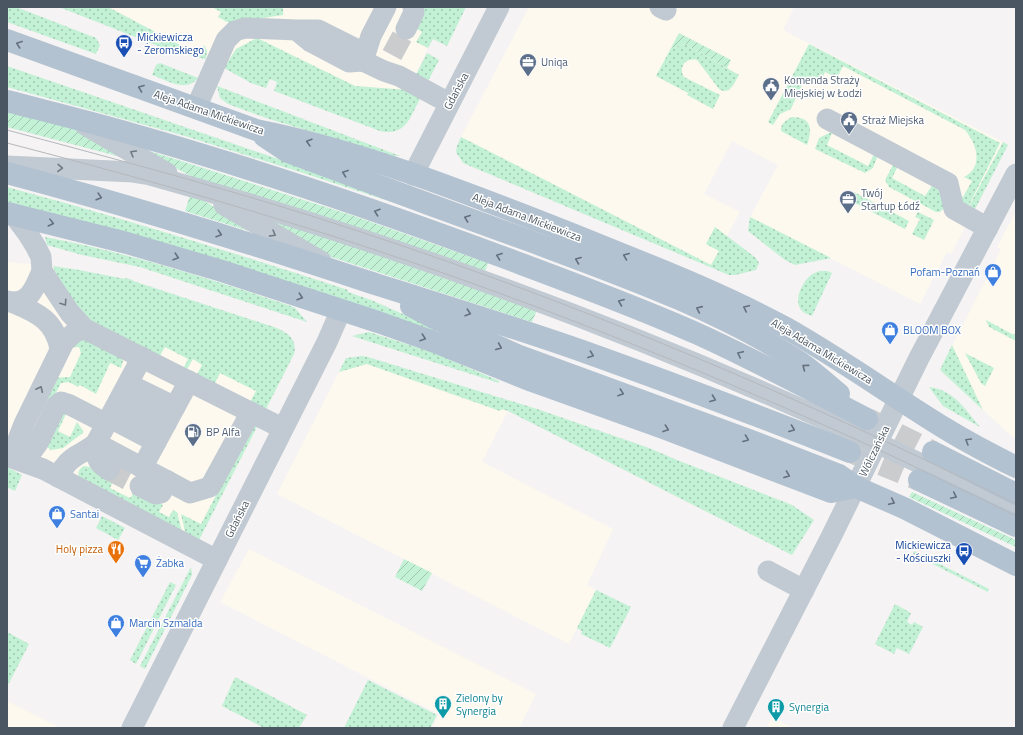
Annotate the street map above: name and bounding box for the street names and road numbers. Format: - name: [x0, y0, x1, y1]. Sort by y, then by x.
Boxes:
- street label: Gdańska: [440, 69, 473, 112]
- street label: Aleja Adama Mickiewicza: [152, 86, 267, 139]
- street label: Aleja Adama Mickiewicza: [470, 189, 584, 245]
- street label: Aleja Adama Mickiewicza: [768, 314, 876, 388]
- street label: Wólczańska: [855, 422, 893, 479]
- street label: Gdańska: [221, 497, 253, 540]

